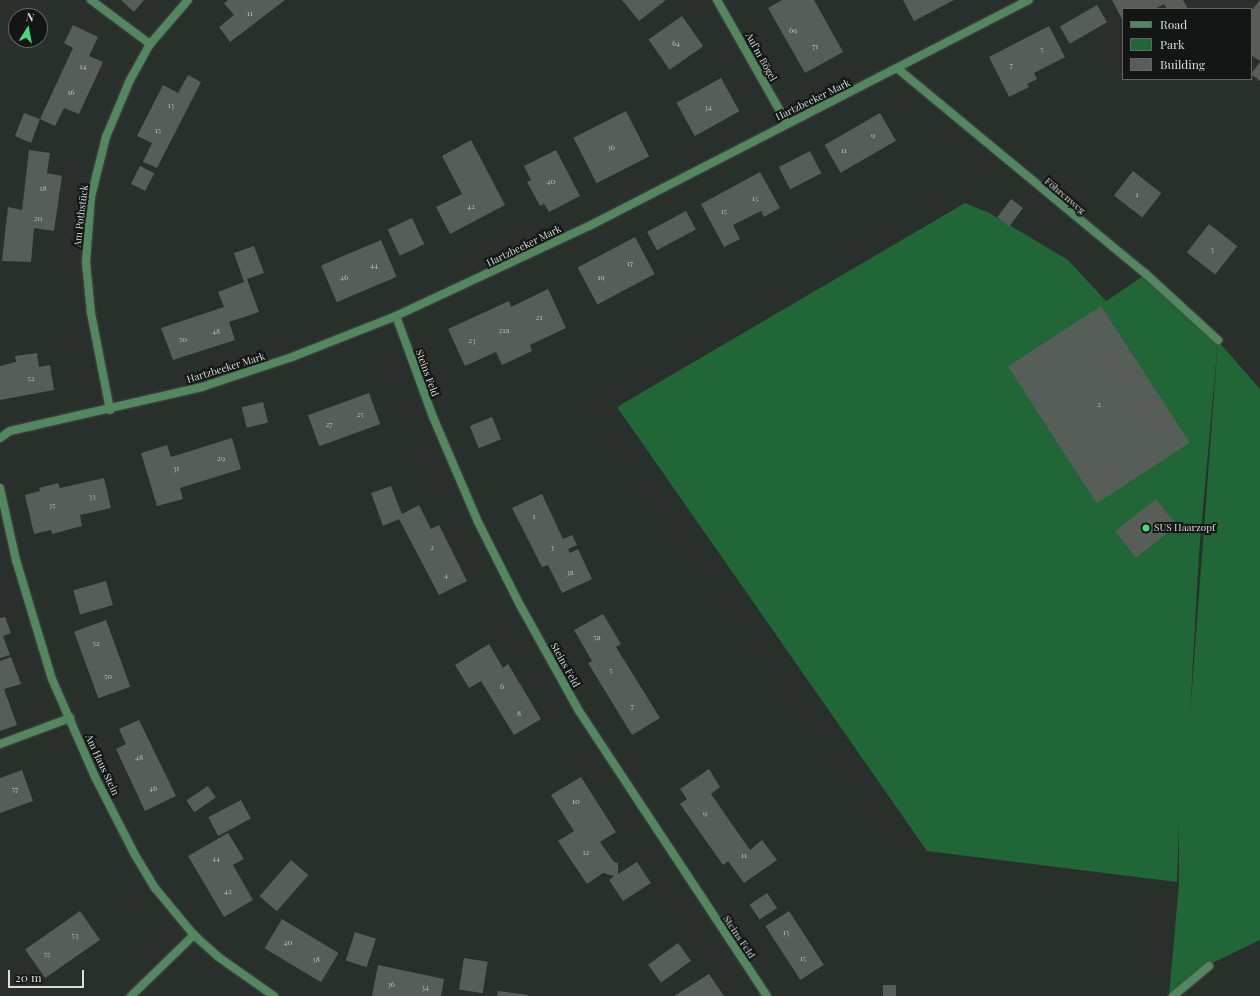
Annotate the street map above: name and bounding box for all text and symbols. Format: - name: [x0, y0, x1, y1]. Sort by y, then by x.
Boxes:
- north arrow: [8, 8, 48, 48]
- house number: 11: [247, 8, 253, 18]
- legend: [1122, 8, 1252, 80]
- text: N: [25, 9, 36, 25]
- text: Road: [1160, 16, 1187, 32]
- house number: 69: [789, 25, 797, 35]
- street label: Auf'm Bögel: [743, 31, 779, 83]
- text: Park: [1160, 36, 1185, 52]
- house number: 64: [672, 38, 680, 48]
- house number: 71: [812, 41, 818, 51]
- house number: 5: [1040, 44, 1044, 54]
- text: Building: [1160, 56, 1205, 72]
- house number: 7: [1009, 60, 1013, 70]
- house number: 14: [80, 61, 86, 71]
- street label: Hartzbeeker Mark: [774, 77, 852, 123]
- house number: 16: [67, 87, 75, 97]
- house number: 13: [168, 100, 174, 110]
- house number: 34: [704, 102, 712, 112]
- house number: 15: [155, 125, 161, 135]
- house number: 9: [871, 130, 875, 140]
- house number: 36: [607, 142, 615, 152]
- house number: 11: [841, 145, 847, 155]
- street label: Föhrenweg: [1042, 175, 1088, 217]
- house number: 40: [547, 176, 555, 186]
- house number: 18: [39, 183, 47, 193]
- street label: Am Pothstück: [71, 184, 91, 248]
- house number: 1: [1136, 189, 1138, 199]
- house number: 13: [752, 193, 758, 203]
- house number: 42: [467, 201, 475, 211]
- house number: 15: [721, 206, 727, 216]
- house number: 20: [34, 213, 42, 223]
- street label: Hartzbeeker Mark: [485, 223, 563, 269]
- house number: 3: [1210, 244, 1214, 254]
- house number: 17: [627, 258, 633, 268]
- house number: 44: [370, 260, 378, 270]
- house number: 46: [340, 272, 348, 282]
- house number: 19: [597, 272, 605, 282]
- house number: 21: [536, 312, 542, 322]
- house number: 21a: [499, 325, 509, 335]
- house number: 48: [212, 326, 220, 336]
- house number: 50: [179, 334, 187, 344]
- house number: 23: [468, 335, 476, 345]
- street label: Steins Feld: [413, 348, 441, 398]
- street label: Hartzbeeker Mark: [185, 350, 267, 386]
- house number: 52: [27, 373, 35, 383]
- house number: 2: [1097, 399, 1101, 409]
- house number: 25: [356, 409, 364, 419]
- house number: 27: [325, 419, 333, 429]
- house number: 29: [217, 453, 225, 463]
- house number: 31: [173, 463, 179, 473]
- house number: 33: [88, 491, 96, 501]
- house number: 35: [49, 500, 55, 510]
- house number: 1: [533, 511, 535, 521]
- place label: SUS Haarzopf: [1154, 522, 1215, 534]
- marker: SUS Haarzopf: [1141, 523, 1151, 533]
- house number: 2: [430, 542, 434, 552]
- house number: 3: [550, 542, 554, 552]
- house number: 3a: [566, 567, 574, 577]
- house number: 4: [444, 570, 448, 580]
- house number: 5a: [593, 632, 601, 642]
- house number: 52: [92, 638, 100, 648]
- street label: Steins Feld: [548, 641, 582, 689]
- house number: 5: [609, 665, 613, 675]
- house number: 50: [104, 671, 112, 681]
- house number: 6: [500, 681, 504, 691]
- house number: 7: [630, 701, 634, 711]
- house number: 8: [517, 708, 521, 718]
- street label: Am Haus Stein: [83, 733, 121, 797]
- house number: 48: [135, 752, 143, 762]
- house number: 46: [149, 783, 157, 793]
- house number: 57: [12, 784, 18, 794]
- house number: 10: [572, 796, 580, 806]
- house number: 9: [703, 808, 707, 818]
- house number: 12: [583, 847, 589, 857]
- house number: 11: [741, 850, 747, 860]
- house number: 44: [212, 853, 220, 863]
- house number: 42: [224, 886, 232, 896]
- street label: Steins Feld: [720, 913, 758, 961]
- house number: 13: [783, 927, 789, 937]
- house number: 53: [72, 930, 78, 940]
- house number: 40: [284, 937, 292, 947]
- house number: 55: [44, 949, 50, 959]
- house number: 15: [800, 953, 806, 963]
- house number: 38: [312, 954, 320, 964]
- scale bar: [10, 962, 86, 988]
- text: 20 m: [15, 969, 42, 985]
- house number: 36: [387, 979, 395, 989]
- house number: 34: [421, 982, 429, 992]

